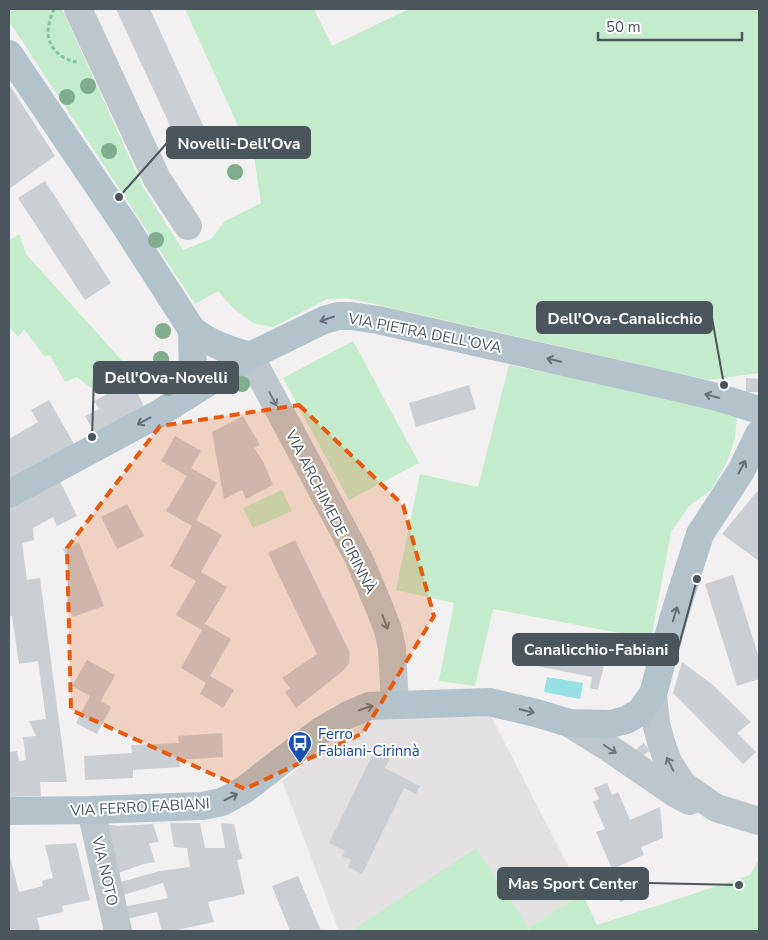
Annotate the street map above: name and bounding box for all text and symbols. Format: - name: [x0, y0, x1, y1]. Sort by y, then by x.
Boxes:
- scale bar: [598, 10, 742, 42]
- text: 50 m: [606, 17, 641, 37]
- callout: Novelli-Dell'Ova: [167, 127, 310, 158]
- text: Novelli-Dell'Ova: [177, 133, 301, 155]
- callout: Dell'Ova-Canalicchio: [537, 302, 712, 333]
- street label: VIA PIETRA DELL'OVA: [346, 308, 503, 358]
- text: Dell'Ova-Canalicchio: [548, 308, 702, 330]
- one-way arrow: [320, 315, 335, 324]
- one-way arrow: [547, 355, 563, 364]
- callout: Dell'Ova-Novelli: [94, 362, 238, 393]
- text: Dell'Ova-Novelli: [104, 367, 228, 389]
- one-way arrow: [269, 391, 278, 406]
- one-way arrow: [705, 391, 721, 400]
- one-way arrow: [137, 416, 152, 426]
- street label: VIA ARCHIMEDE CIRINNÀ: [280, 426, 381, 597]
- one-way arrow: [738, 460, 747, 475]
- one-way arrow: [670, 606, 680, 622]
- one-way arrow: [381, 614, 390, 629]
- callout: Canalicchio-Fabiani: [513, 634, 678, 665]
- text: Canalicchio-Fabiani: [524, 639, 668, 661]
- one-way arrow: [357, 703, 373, 713]
- one-way arrow: [518, 707, 534, 716]
- place label: Ferro Fabiani-Cirinnà: [318, 724, 420, 761]
- bus stop icon: Ferro Fabiani-Cirinnà: [287, 730, 313, 764]
- one-way arrow: [603, 744, 617, 754]
- one-way arrow: [664, 756, 674, 771]
- one-way arrow: [223, 792, 238, 801]
- street label: VIA FERRO FABIANI: [69, 793, 210, 821]
- street label: VIA NOTO: [87, 833, 123, 908]
- callout: Mas Sport Center: [498, 868, 648, 899]
- text: Mas Sport Center: [508, 873, 639, 895]

